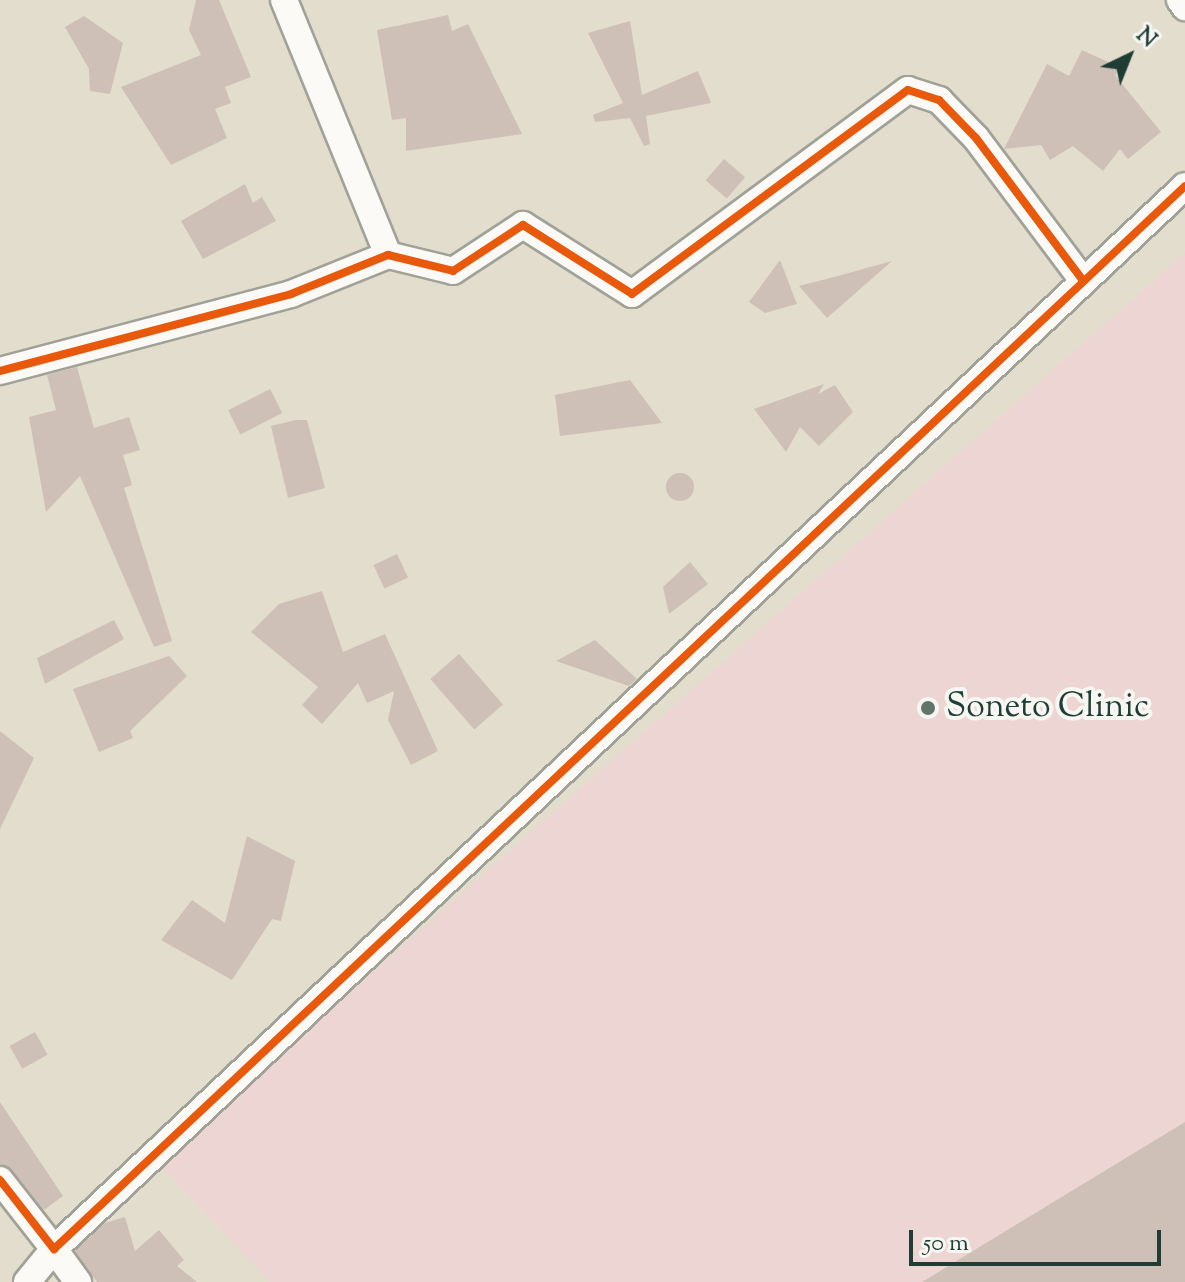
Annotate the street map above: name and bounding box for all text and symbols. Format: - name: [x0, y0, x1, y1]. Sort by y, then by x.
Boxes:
- north arrow: [1089, 16, 1169, 96]
- text: N: [1128, 21, 1163, 56]
- place label: Soneto Clinic: [946, 688, 1149, 728]
- marker: Soneto Clinic: [917, 697, 939, 719]
- scale bar: [913, 1214, 1165, 1264]
- text: 50 m: [923, 1227, 969, 1261]

